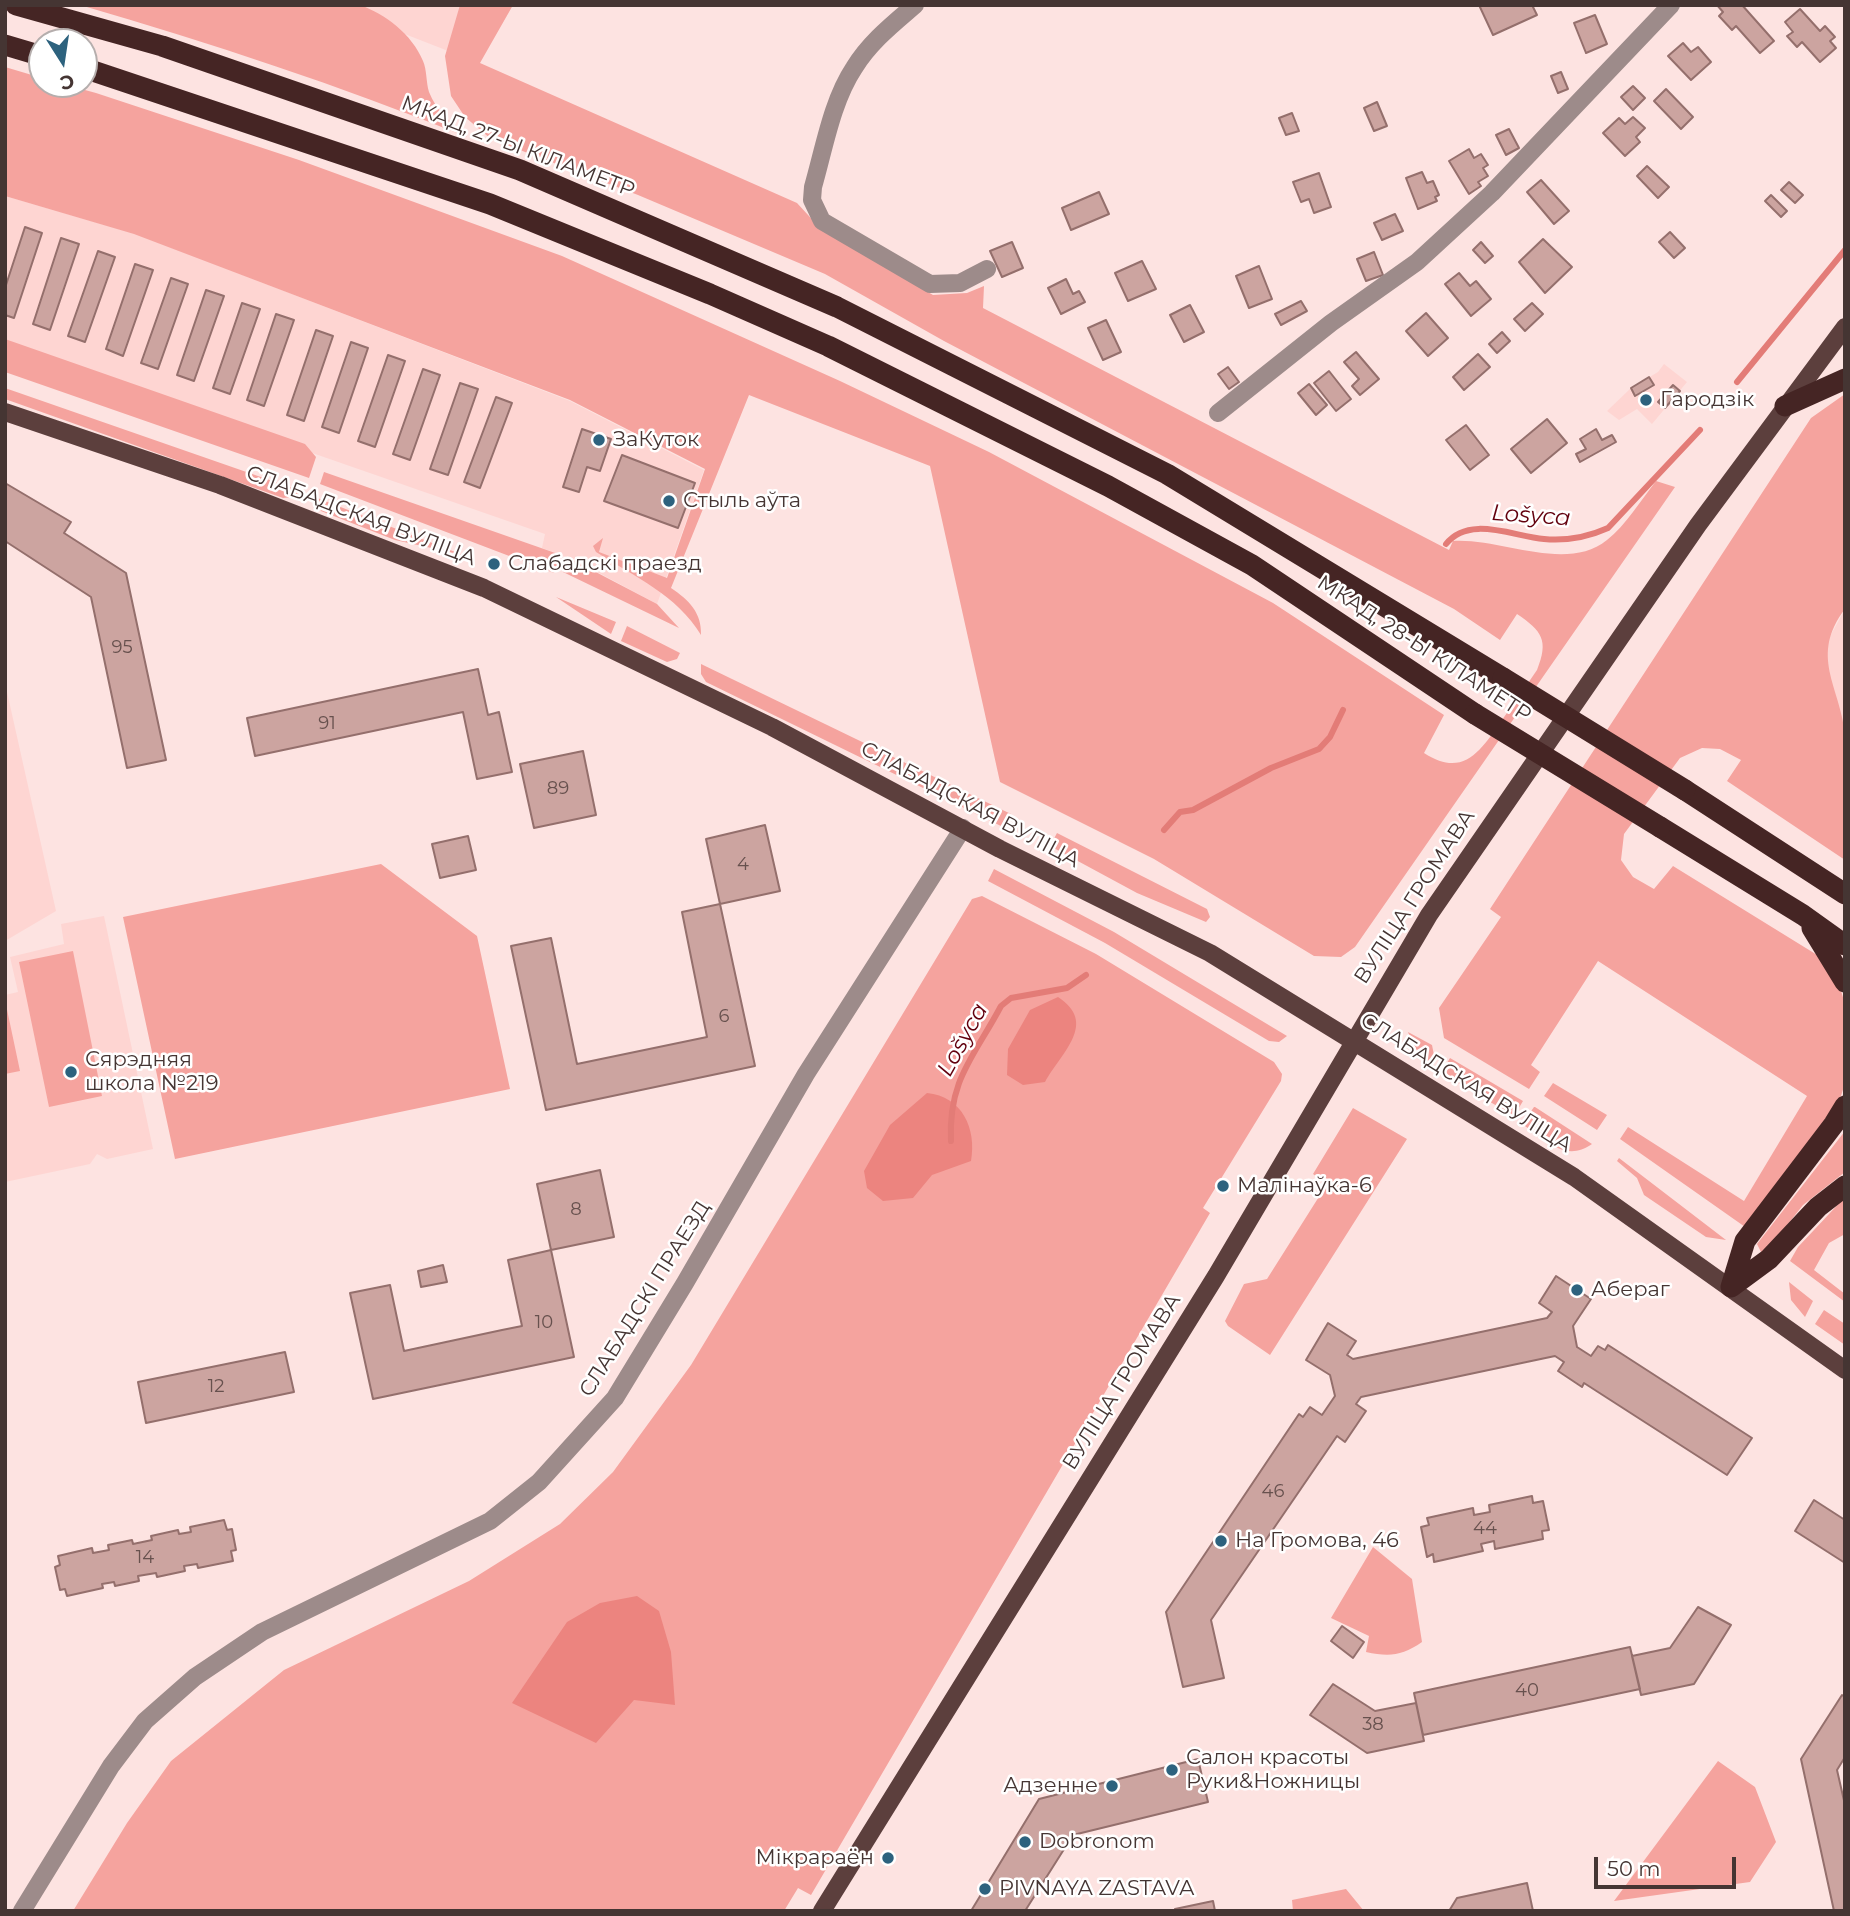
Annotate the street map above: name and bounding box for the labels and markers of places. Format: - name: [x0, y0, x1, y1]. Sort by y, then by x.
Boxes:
- place label: Гародзік: [1660, 387, 1754, 413]
- marker: Гародзік: [1638, 392, 1654, 408]
- place label: ЗаКуток: [613, 427, 699, 453]
- marker: ЗаКуток: [591, 432, 607, 448]
- place label: Стыль аўта: [683, 488, 801, 514]
- marker: Стыль аўта: [661, 493, 677, 509]
- place label: Слабадскі праезд: [508, 551, 702, 577]
- marker: Слабадскі праезд: [486, 556, 502, 572]
- place label: Сярэдняя школа №219: [85, 1047, 219, 1097]
- marker: Сярэдняя школа №219: [63, 1064, 79, 1080]
- place label: Малінаўка-6: [1237, 1173, 1372, 1199]
- marker: Малінаўка-6: [1215, 1178, 1231, 1194]
- place label: Абераг: [1591, 1277, 1670, 1303]
- marker: Абераг: [1569, 1282, 1585, 1298]
- place label: На Громова, 46: [1235, 1528, 1399, 1554]
- marker: На Громова, 46: [1213, 1533, 1229, 1549]
- place label: Салон красоты Руки&Ножницы: [1186, 1745, 1360, 1795]
- marker: Салон красоты Руки&Ножницы: [1164, 1762, 1180, 1778]
- place label: Адзенне: [1003, 1773, 1098, 1799]
- marker: Адзенне: [1104, 1778, 1120, 1794]
- place label: Dobronom: [1039, 1829, 1155, 1855]
- marker: Dobronom: [1017, 1834, 1033, 1850]
- place label: Мікрараён: [756, 1845, 874, 1871]
- marker: Мікрараён: [880, 1850, 896, 1866]
- place label: PIVNAYA ZASTAVA: [999, 1876, 1194, 1902]
- marker: PIVNAYA ZASTAVA: [977, 1881, 993, 1897]

